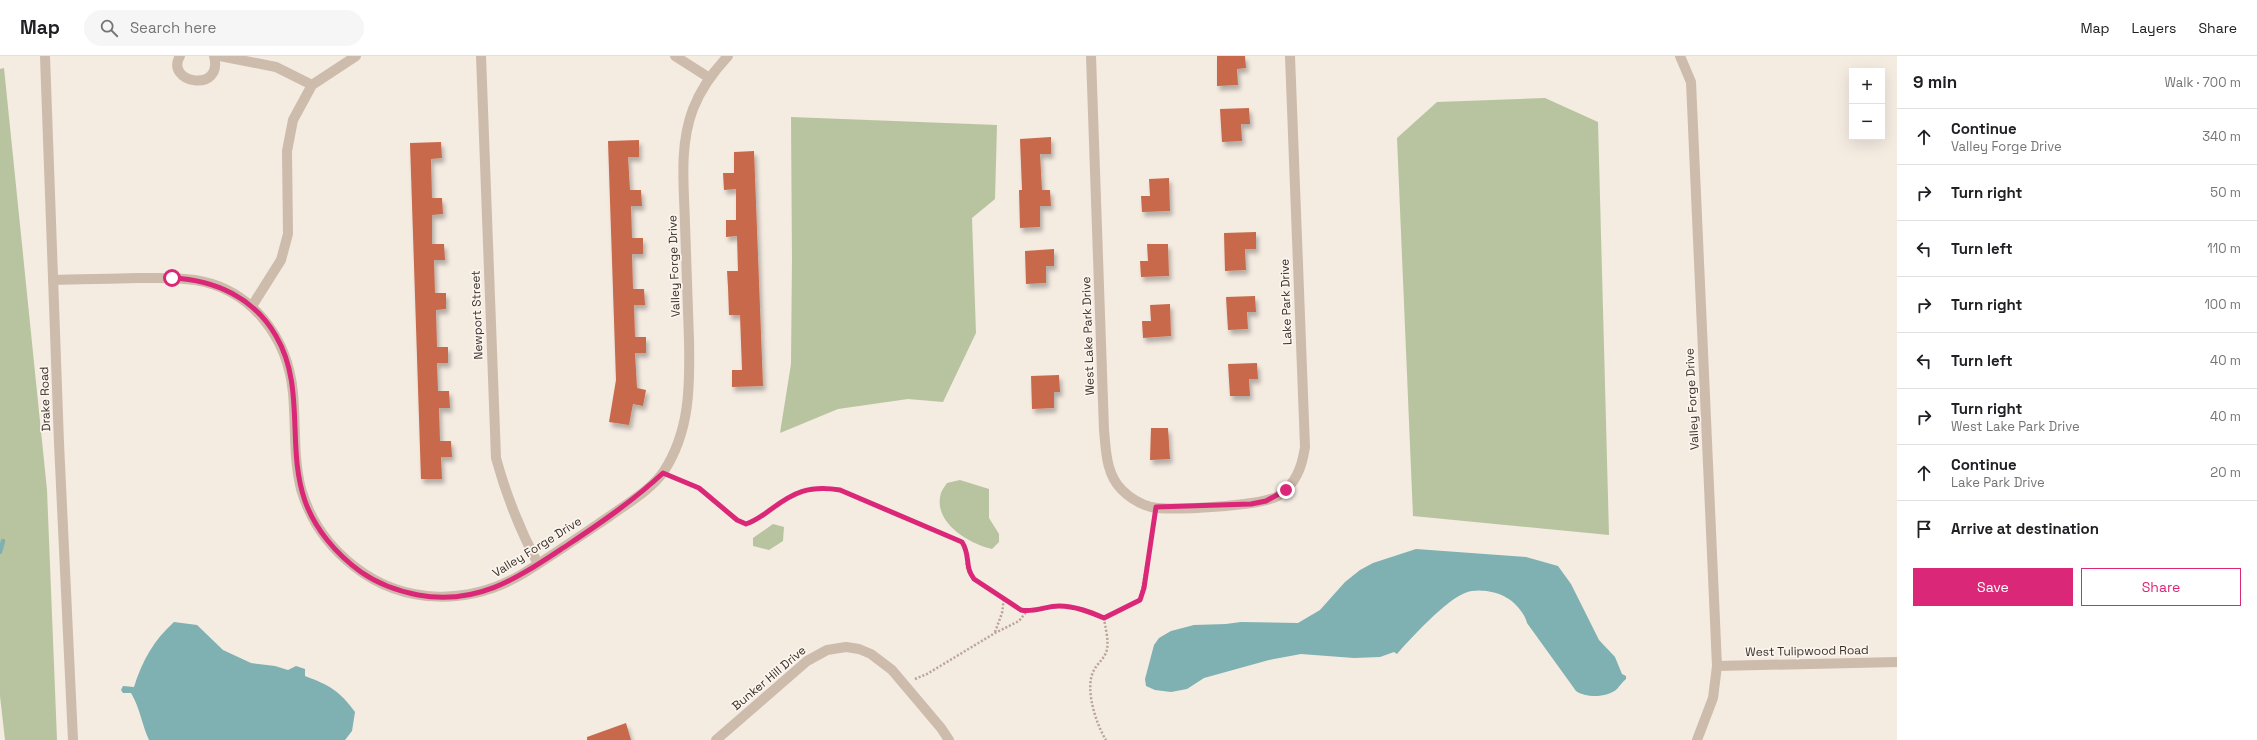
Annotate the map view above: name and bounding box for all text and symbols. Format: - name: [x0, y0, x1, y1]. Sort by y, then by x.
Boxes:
- search box: [84, 10, 364, 46]
- text: Map: [20, 15, 60, 40]
- icon: search: [98, 17, 120, 39]
- text: Search here: [130, 18, 216, 37]
- text: Map: [2080, 19, 2110, 37]
- text: Layers: [2132, 19, 2176, 37]
- text: Share: [2198, 19, 2237, 37]
- map controls: [1849, 68, 1885, 140]
- button: +: [1849, 68, 1885, 104]
- text: 9 min: [1913, 71, 1957, 93]
- text: Walk · 700 m: [2165, 74, 2241, 91]
- button: −: [1849, 104, 1885, 140]
- text: Continue: [1951, 119, 2017, 138]
- icon: ahead: [1913, 126, 1935, 148]
- text: 340 m: [2202, 128, 2241, 145]
- text: Valley Forge Drive: [1951, 138, 2062, 155]
- icon: right: [1913, 182, 1935, 204]
- text: Turn right: [1951, 183, 2022, 202]
- text: 50 m: [2210, 184, 2241, 201]
- street label: Valley Forge Drive: [664, 215, 684, 317]
- icon: left: [1913, 238, 1935, 260]
- text: Turn left: [1951, 239, 2013, 258]
- text: 110 m: [2207, 240, 2241, 257]
- street label: Lake Park Drive: [1276, 258, 1296, 346]
- route start: [163, 269, 181, 287]
- street label: Newport Street: [467, 270, 487, 360]
- street label: West Lake Park Drive: [1078, 276, 1098, 396]
- icon: right: [1913, 294, 1935, 316]
- text: Turn right: [1951, 295, 2022, 314]
- text: 100 m: [2204, 296, 2241, 313]
- street label: Valley Forge Drive: [1681, 348, 1703, 450]
- icon: left: [1913, 350, 1935, 372]
- text: Turn left: [1951, 351, 2013, 370]
- text: 40 m: [2210, 352, 2241, 369]
- street label: Drake Road: [36, 366, 54, 432]
- text: Turn right: [1951, 399, 2022, 418]
- icon: right: [1913, 406, 1935, 428]
- text: 40 m: [2210, 408, 2241, 425]
- text: West Lake Park Drive: [1951, 418, 2080, 435]
- text: Continue: [1951, 455, 2017, 474]
- icon: ahead: [1913, 462, 1935, 484]
- text: 20 m: [2210, 464, 2241, 481]
- text: Lake Park Drive: [1951, 474, 2045, 491]
- route end: [1277, 481, 1295, 499]
- street label: Valley Forge Drive: [489, 513, 585, 581]
- icon: arrive: [1913, 518, 1935, 540]
- text: Arrive at destination: [1951, 519, 2099, 538]
- button: Save: [1913, 568, 2073, 606]
- button: Share: [2081, 568, 2241, 606]
- street label: Bunker Hill Drive: [729, 642, 809, 714]
- street label: West Tulipwood Road: [1745, 642, 1869, 660]

